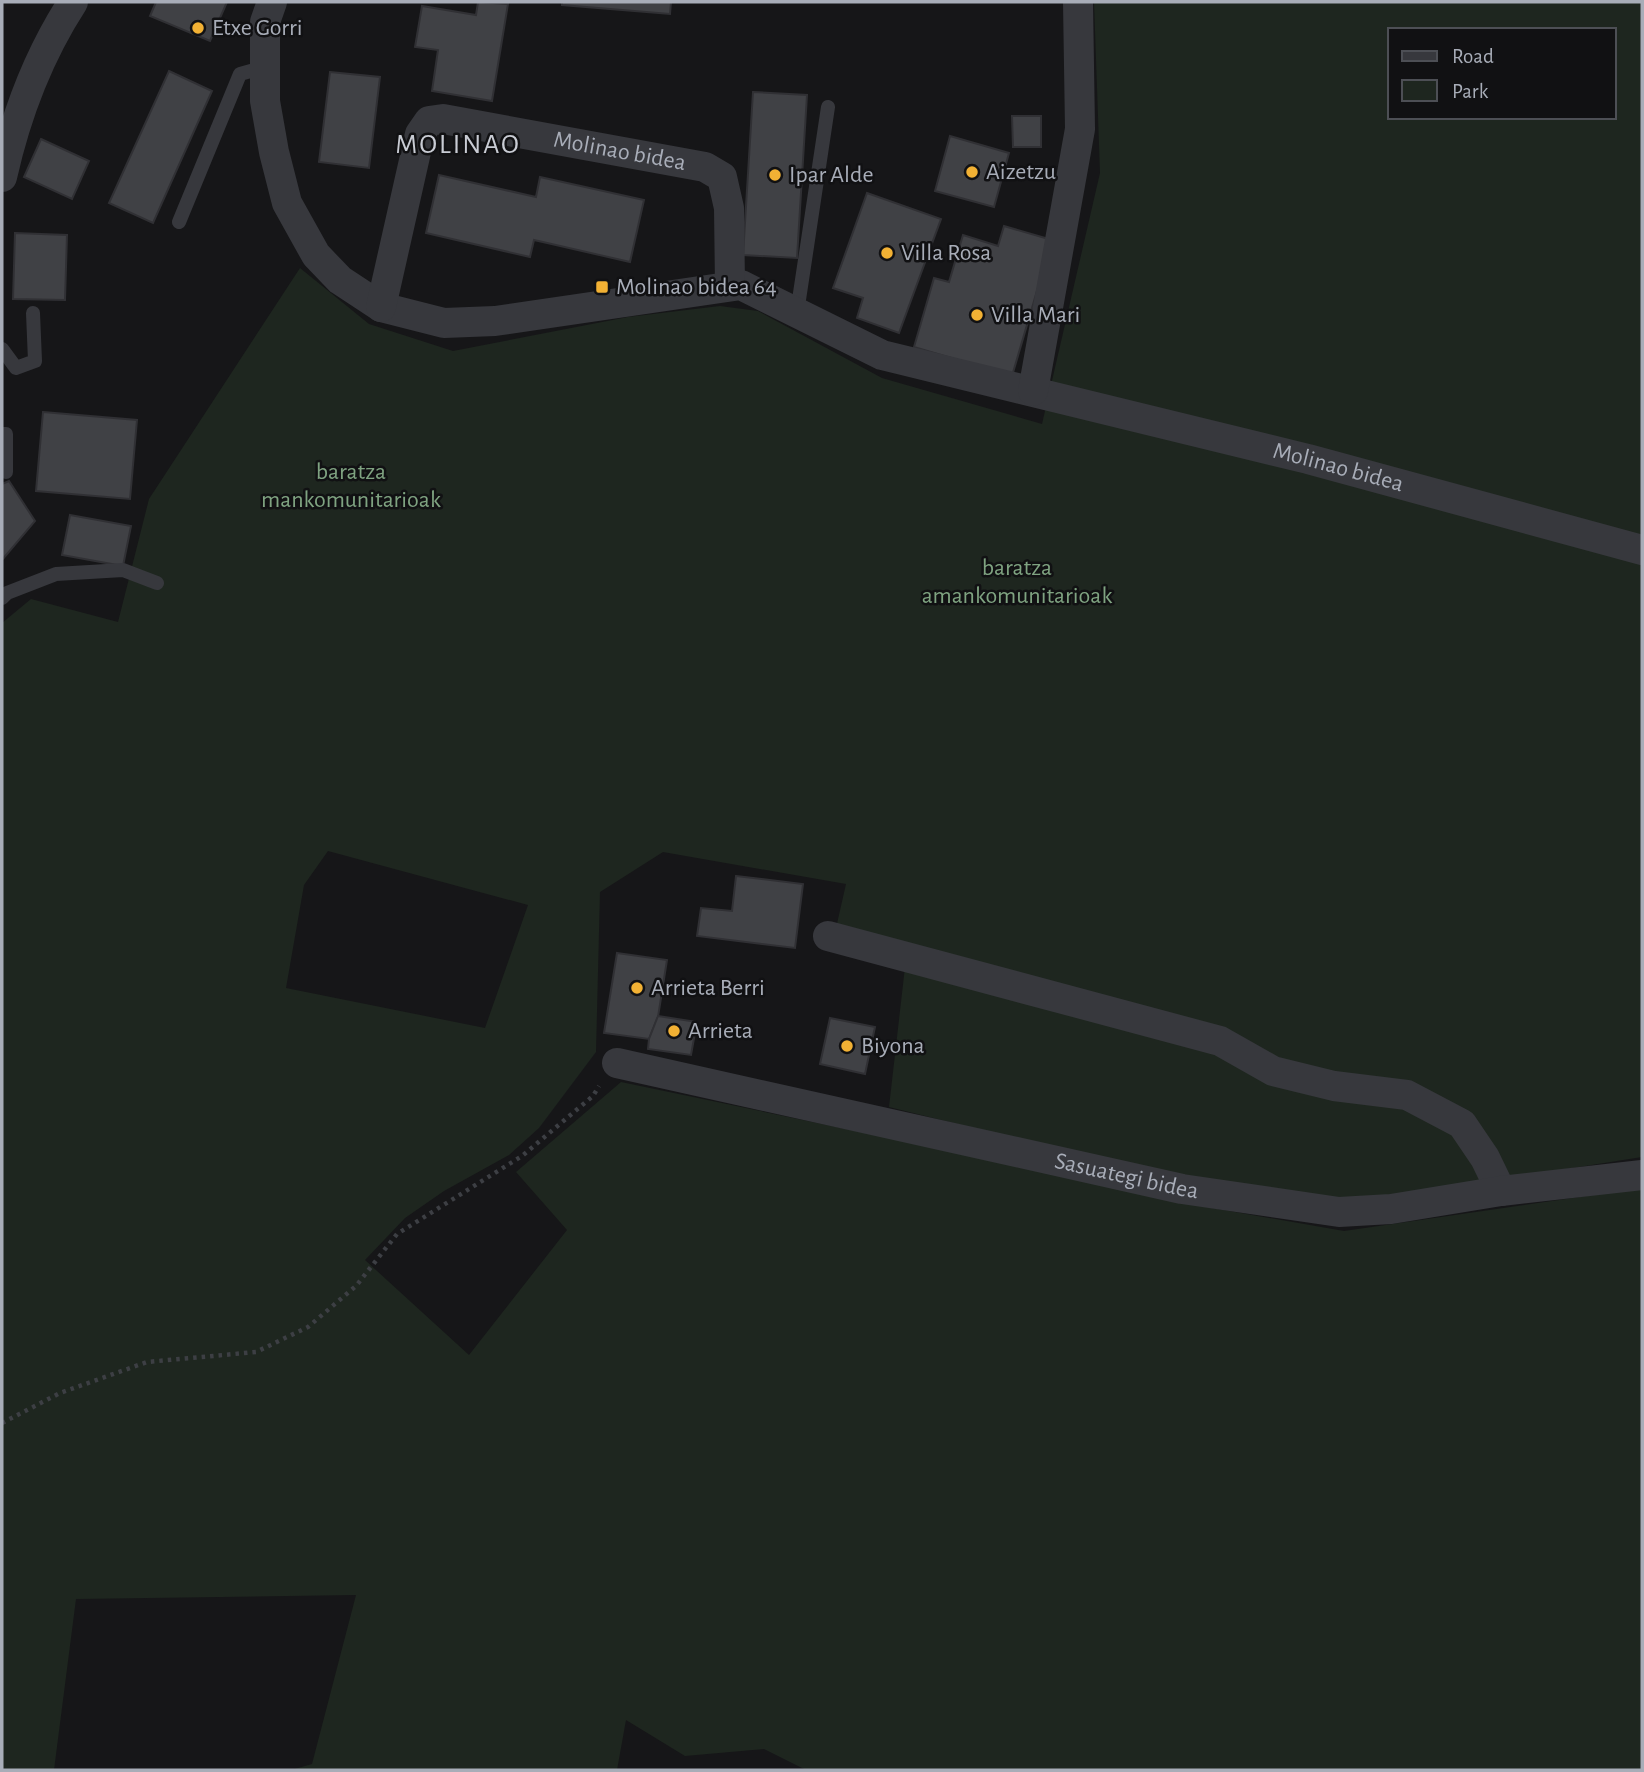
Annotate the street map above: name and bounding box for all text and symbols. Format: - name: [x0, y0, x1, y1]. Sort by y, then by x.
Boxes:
- place label: Etxe Gorri: [212, 16, 303, 40]
- marker: Etxe Gorri: [190, 20, 206, 36]
- legend: [1388, 28, 1616, 119]
- text: Road: [1452, 46, 1494, 67]
- text: Park: [1452, 81, 1489, 102]
- street label: Molinao bidea: [552, 128, 688, 175]
- district label: MOLINAO: [395, 131, 521, 159]
- place label: Aizetzu: [986, 160, 1056, 184]
- place label: Ipar Alde: [789, 163, 874, 187]
- marker: Aizetzu: [964, 164, 980, 180]
- marker: Ipar Alde: [767, 167, 783, 183]
- place label: Villa Rosa: [901, 241, 991, 265]
- marker: Villa Rosa: [879, 245, 895, 261]
- place label: Molinao bidea 64: [616, 275, 777, 299]
- marker: Molinao bidea 64: [594, 279, 610, 295]
- place label: Villa Mari: [991, 303, 1080, 327]
- marker: Villa Mari: [969, 307, 985, 323]
- street label: Molinao bidea: [1271, 439, 1406, 496]
- park label: baratza mankomunitarioak: [261, 460, 441, 512]
- park label: baratza amankomunitarioak: [922, 556, 1112, 608]
- place label: Arrieta Berri: [651, 976, 765, 1000]
- marker: Arrieta Berri: [629, 980, 645, 996]
- place label: Arrieta: [688, 1019, 753, 1043]
- marker: Arrieta: [666, 1023, 682, 1039]
- place label: Biyona: [861, 1034, 925, 1058]
- marker: Biyona: [839, 1038, 855, 1054]
- street label: Sasuategi bidea: [1052, 1149, 1200, 1203]

